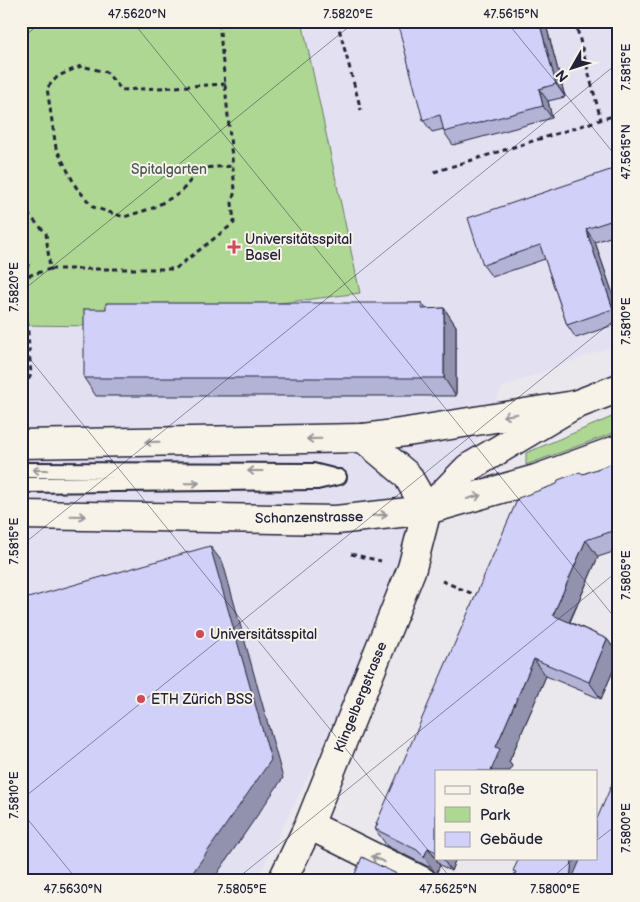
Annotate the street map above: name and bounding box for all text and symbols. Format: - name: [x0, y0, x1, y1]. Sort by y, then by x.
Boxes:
- text: 47.5620°N: [108, 7, 166, 22]
- text: 7.5820°E: [323, 7, 373, 22]
- text: 47.5615°N: [483, 7, 539, 22]
- north arrow: [548, 42, 598, 92]
- text: 7.5815°E: [619, 43, 634, 90]
- text: N: [552, 66, 572, 85]
- text: 47.5615°N: [619, 124, 634, 180]
- park label: Spitalgarten: [131, 161, 207, 178]
- place label: Universitätsspital Basel: [245, 231, 352, 264]
- marker: Universitätsspital Basel: [227, 240, 241, 254]
- text: 7.5820°E: [7, 262, 22, 312]
- text: 7.5810°E: [619, 297, 634, 345]
- one-way arrow: [502, 411, 518, 421]
- one-way arrow: [306, 434, 322, 444]
- one-way arrow: [144, 437, 160, 447]
- one-way arrow: [33, 465, 49, 475]
- one-way arrow: [248, 466, 264, 476]
- one-way arrow: [184, 478, 200, 488]
- one-way arrow: [465, 491, 481, 501]
- street label: Schanzenstrasse: [255, 508, 363, 527]
- one-way arrow: [372, 510, 388, 520]
- one-way arrow: [69, 511, 85, 521]
- text: 7.5815°E: [7, 517, 22, 564]
- text: 7.5805°E: [619, 550, 634, 600]
- place label: Universitätsspital: [210, 626, 317, 643]
- marker: Universitätsspital: [194, 628, 206, 640]
- street label: Klingelbergstrasse: [330, 639, 390, 755]
- place label: ETH Zürich BSS: [151, 691, 253, 708]
- marker: ETH Zürich BSS: [135, 693, 147, 705]
- legend: [435, 770, 598, 860]
- text: 7.5810°E: [7, 771, 22, 819]
- text: Straße: [480, 780, 525, 799]
- text: 7.5800°E: [619, 803, 634, 853]
- text: Park: [480, 806, 511, 825]
- text: Gebäude: [480, 830, 543, 849]
- one-way arrow: [371, 854, 386, 864]
- text: 47.5630°N: [44, 882, 102, 897]
- text: 7.5805°E: [217, 882, 267, 897]
- text: 47.5625°N: [419, 882, 477, 897]
- text: 7.5800°E: [530, 882, 580, 897]

